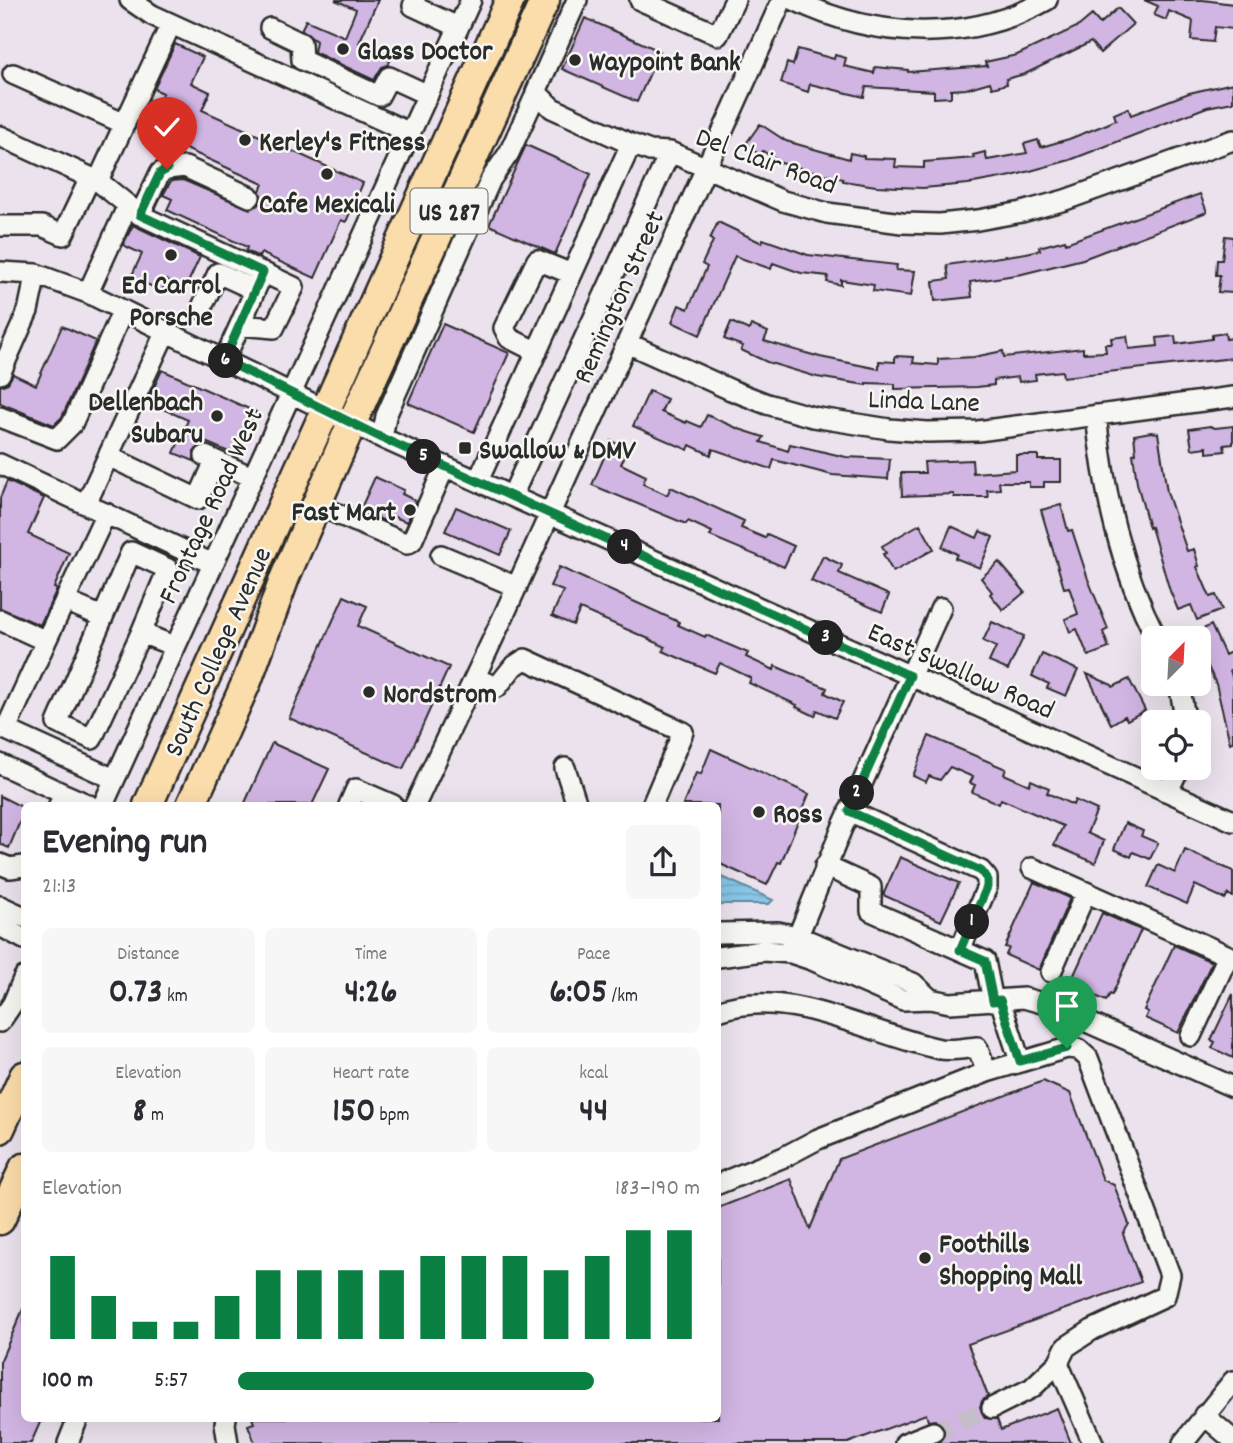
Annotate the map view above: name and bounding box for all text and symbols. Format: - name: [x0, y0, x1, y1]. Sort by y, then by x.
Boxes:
- place label: Glass Doctor: [357, 34, 493, 74]
- marker: Glass Doctor: [335, 41, 351, 57]
- place label: Waypoint Bank: [589, 45, 741, 85]
- marker: Waypoint Bank: [567, 52, 583, 68]
- pin: [137, 97, 197, 169]
- icon: check: [148, 108, 186, 146]
- street label: Del Clair Road: [689, 120, 842, 208]
- place label: Kerley's Fitness: [259, 125, 426, 165]
- marker: Kerley's Fitness: [237, 132, 253, 148]
- marker: Cafe Mexicali: [319, 166, 335, 182]
- place label: Cafe Mexicali: [259, 187, 395, 227]
- road number: US 287: [410, 188, 488, 233]
- street label: Remington Street: [566, 205, 678, 391]
- marker: Ed Carrol Porsche: [163, 247, 179, 263]
- place label: Ed Carrol Porsche: [121, 268, 221, 340]
- pin: 6: [208, 344, 244, 378]
- text: 6: [221, 347, 230, 374]
- street label: Linda Lane: [867, 382, 981, 426]
- place label: Dellenbach Subaru: [88, 385, 203, 457]
- street label: Frontage Road West: [151, 403, 276, 612]
- marker: Dellenbach Subaru: [209, 408, 225, 424]
- place label: Swallow & DMV: [479, 433, 636, 473]
- pin: 5: [406, 440, 442, 475]
- marker: Swallow & DMV: [457, 440, 473, 456]
- text: 5: [419, 443, 428, 470]
- place label: Fast Mart: [292, 495, 397, 535]
- marker: Fast Mart: [402, 502, 418, 518]
- pin: 4: [608, 530, 642, 564]
- text: 4: [621, 533, 628, 560]
- street label: South College Avenue: [156, 542, 285, 764]
- street label: East Swallow Road: [860, 615, 1060, 733]
- pin: 3: [808, 620, 844, 656]
- text: 3: [821, 624, 830, 651]
- north arrow: [1141, 626, 1211, 696]
- map controls: [1141, 626, 1211, 780]
- place label: Nordstrom: [383, 677, 497, 717]
- marker: Nordstrom: [361, 684, 377, 700]
- button: locate: [1141, 710, 1211, 780]
- pin: 2: [840, 776, 874, 810]
- text: 2: [852, 779, 861, 806]
- place label: Ross: [773, 797, 823, 837]
- marker: Ross: [751, 804, 767, 820]
- text: Evening run: [42, 817, 207, 872]
- button: share: [626, 825, 700, 899]
- text: 21:13: [42, 871, 76, 904]
- pin: 1: [954, 904, 990, 940]
- text: 1: [969, 908, 974, 935]
- text: Distance: [117, 942, 179, 969]
- text: Time: [355, 942, 387, 969]
- text: Pace: [577, 942, 610, 969]
- text: 0.73: [109, 969, 163, 1019]
- text: 4:26: [345, 969, 397, 1019]
- text: 6:05: [549, 969, 607, 1019]
- pin: [1037, 976, 1097, 1048]
- text: km: [163, 984, 188, 1011]
- text: /km: [607, 984, 638, 1011]
- icon: arrive: [1048, 987, 1086, 1025]
- text: Elevation: [115, 1061, 181, 1088]
- text: Heart rate: [333, 1061, 409, 1088]
- text: kcal: [579, 1061, 608, 1088]
- text: 8: [133, 1088, 147, 1138]
- text: 150: [332, 1088, 375, 1138]
- text: 44: [579, 1088, 608, 1138]
- text: m: [147, 1103, 164, 1130]
- text: bpm: [375, 1103, 410, 1130]
- text: Elevation: [42, 1173, 122, 1206]
- text: 183–190 m: [615, 1173, 700, 1206]
- place label: Foothills Shopping Mall: [939, 1227, 1082, 1299]
- marker: Foothills Shopping Mall: [917, 1250, 933, 1266]
- text: 100 m: [42, 1365, 93, 1398]
- text: 5:57: [154, 1365, 188, 1398]

